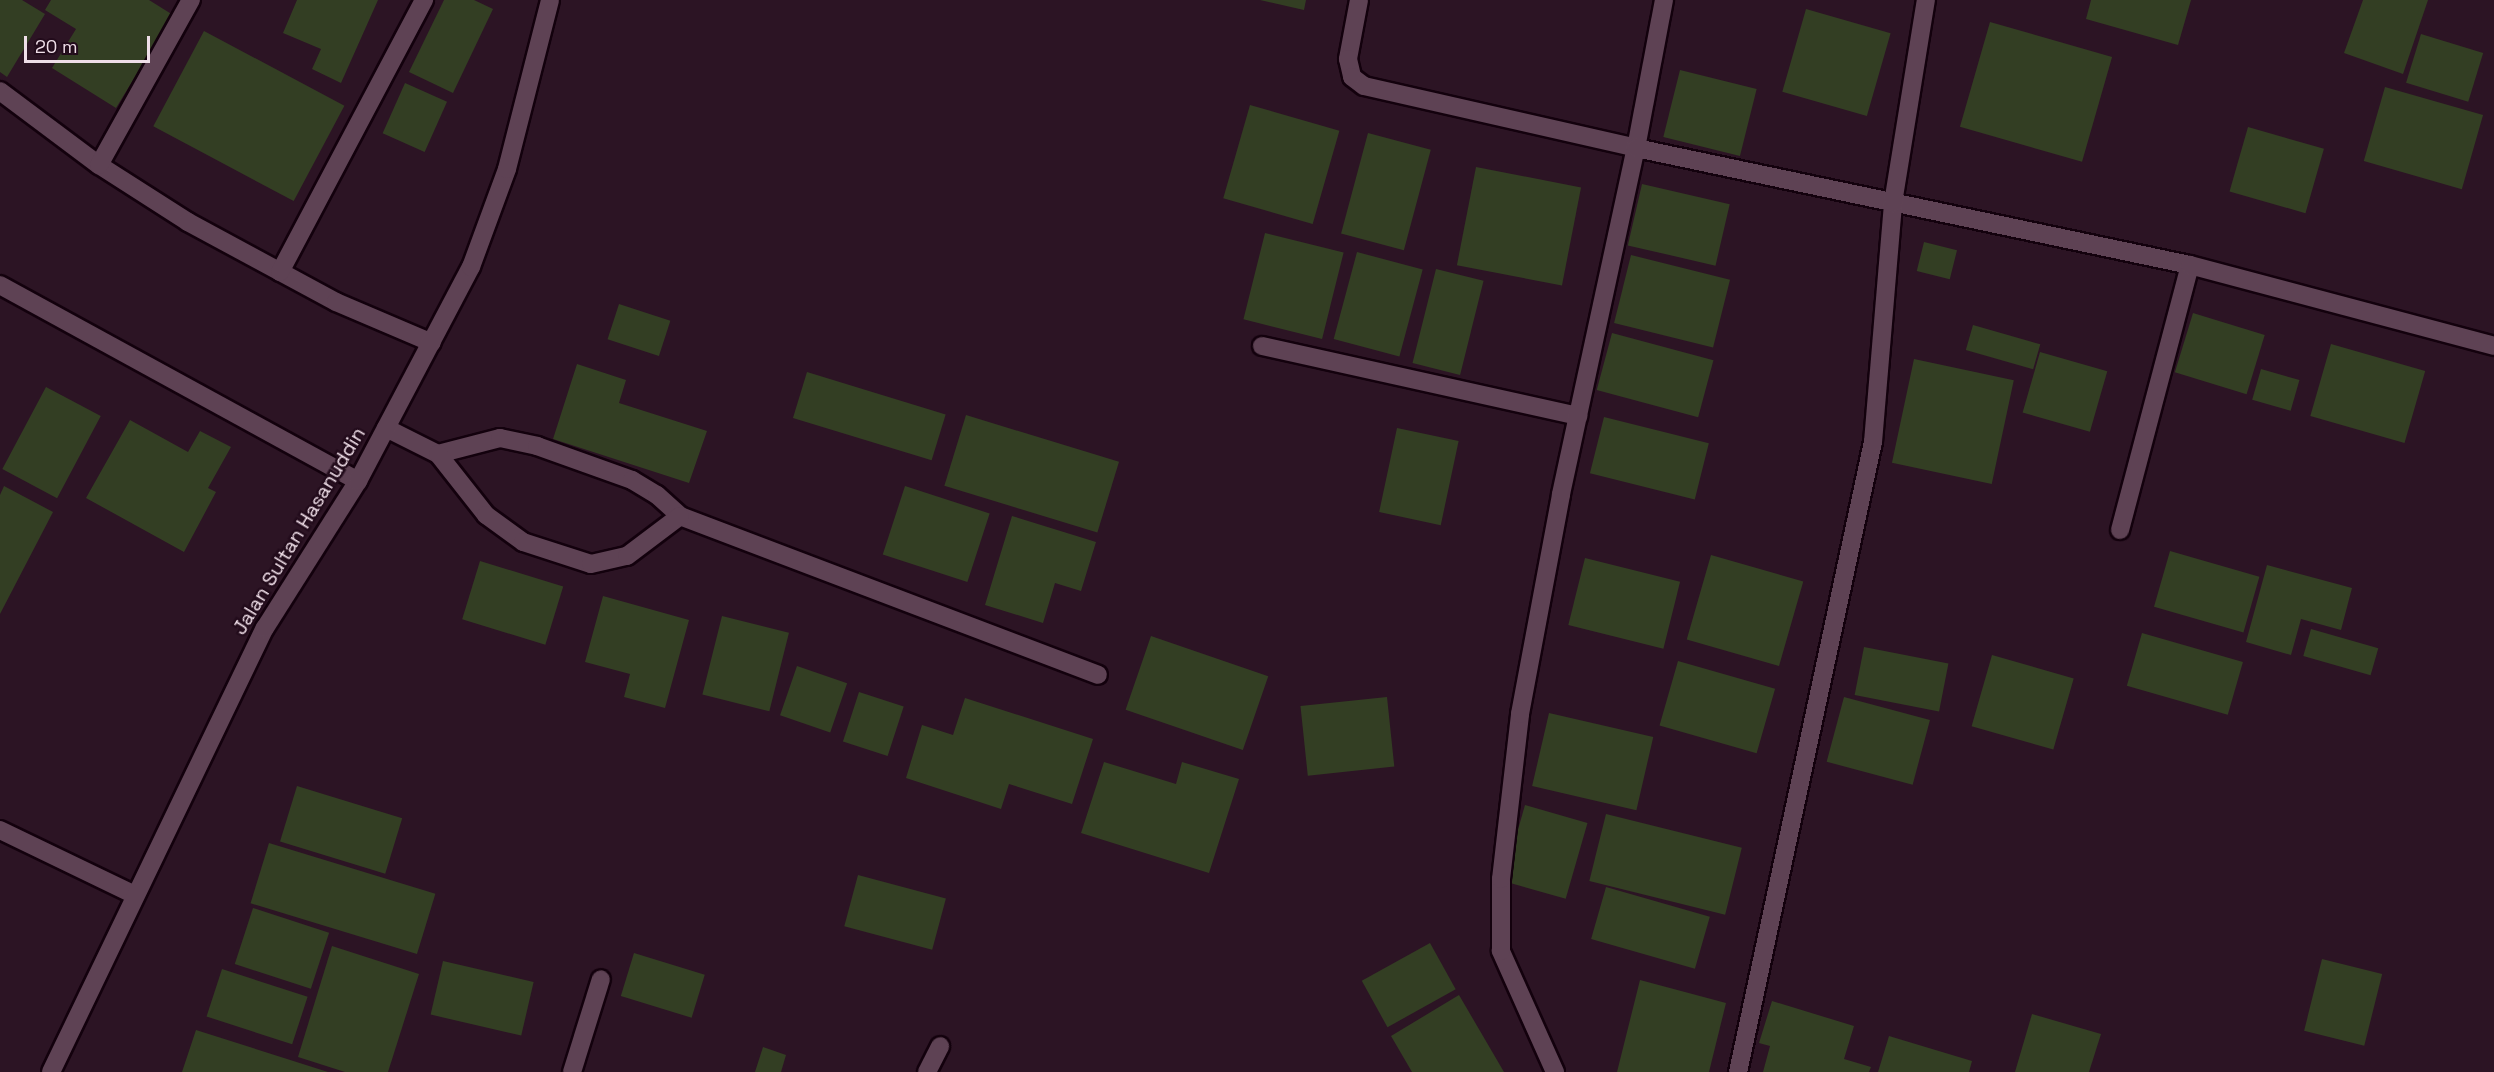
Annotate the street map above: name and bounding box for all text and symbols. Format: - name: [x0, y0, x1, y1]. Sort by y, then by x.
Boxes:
- scale bar: [27, 24, 153, 62]
- text: 20 m: [35, 35, 78, 58]
- street label: Jalan Sultan Hasanuddin: [227, 423, 371, 639]

